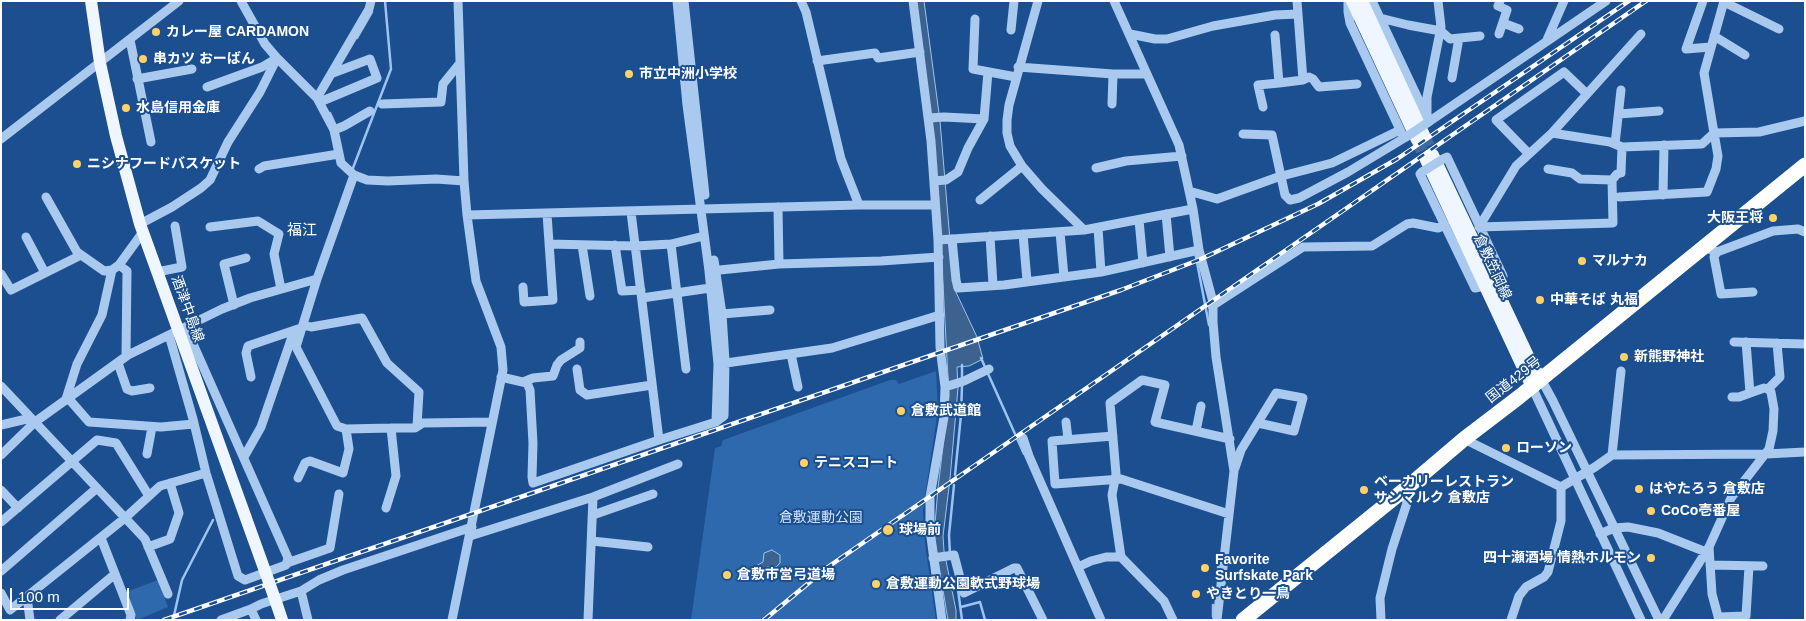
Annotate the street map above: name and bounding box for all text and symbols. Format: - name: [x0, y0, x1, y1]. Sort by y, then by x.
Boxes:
- place label: カレー屋 CARDAMON: [166, 24, 309, 40]
- marker: カレー屋 CARDAMON: [150, 26, 162, 38]
- place label: 串カツ おーばん: [153, 51, 255, 67]
- marker: 串カツ おーばん: [137, 53, 149, 65]
- place label: 市立中洲小学校: [639, 66, 737, 82]
- marker: 市立中洲小学校: [623, 68, 635, 80]
- place label: 水島信用金庫: [136, 100, 220, 116]
- marker: 水島信用金庫: [120, 102, 132, 114]
- place label: ニシナフードバスケット: [87, 156, 241, 172]
- marker: ニシナフードバスケット: [71, 158, 83, 170]
- place label: 大阪王将: [1707, 210, 1763, 226]
- marker: 大阪王将: [1767, 212, 1779, 224]
- district label: 福江: [287, 222, 317, 240]
- street label: 倉敷笠岡線: [1470, 232, 1514, 302]
- place label: マルナカ: [1592, 253, 1648, 269]
- marker: マルナカ: [1576, 255, 1588, 267]
- street label: 酒津中島線: [167, 273, 207, 345]
- place label: 中華そば 丸福: [1550, 292, 1638, 308]
- marker: 中華そば 丸福: [1534, 294, 1546, 306]
- place label: 新熊野神社: [1634, 349, 1704, 365]
- marker: 新熊野神社: [1618, 351, 1630, 363]
- street label: 国道429号: [1483, 353, 1545, 407]
- place label: 倉敷武道館: [911, 403, 981, 419]
- marker: 倉敷武道館: [895, 405, 907, 417]
- place label: ローソン: [1516, 440, 1572, 456]
- marker: ローソン: [1500, 442, 1512, 454]
- place label: テニスコート: [814, 455, 898, 471]
- marker: テニスコート: [798, 457, 810, 469]
- place label: ベーカリーレストラン サンマルク 倉敷店: [1374, 474, 1514, 507]
- place label: はやたろう 倉敷店: [1649, 481, 1765, 497]
- marker: はやたろう 倉敷店: [1633, 483, 1645, 495]
- marker: ベーカリーレストラン サンマルク 倉敷店: [1358, 484, 1370, 496]
- place label: CoCo壱番屋: [1661, 503, 1740, 519]
- marker: CoCo壱番屋: [1645, 505, 1657, 517]
- park label: 倉敷運動公園: [779, 510, 863, 526]
- place label: 球場前: [899, 522, 941, 538]
- marker: 球場前: [881, 523, 895, 537]
- place label: 四十瀬酒場 情熱ホルモン: [1483, 550, 1641, 566]
- place label: Favorite Surfskate Park: [1215, 552, 1313, 584]
- marker: 四十瀬酒場 情熱ホルモン: [1645, 552, 1657, 564]
- marker: Favorite Surfskate Park: [1199, 562, 1211, 574]
- place label: 倉敷市営弓道場: [737, 567, 835, 583]
- marker: 倉敷市営弓道場: [721, 569, 733, 581]
- place label: 倉敷運動公園軟式野球場: [886, 576, 1040, 592]
- scale bar: [12, 578, 131, 610]
- marker: 倉敷運動公園軟式野球場: [870, 578, 882, 590]
- place label: やきとり一鳥: [1206, 586, 1290, 602]
- text: 100 m: [18, 588, 60, 605]
- marker: やきとり一鳥: [1190, 588, 1202, 600]

